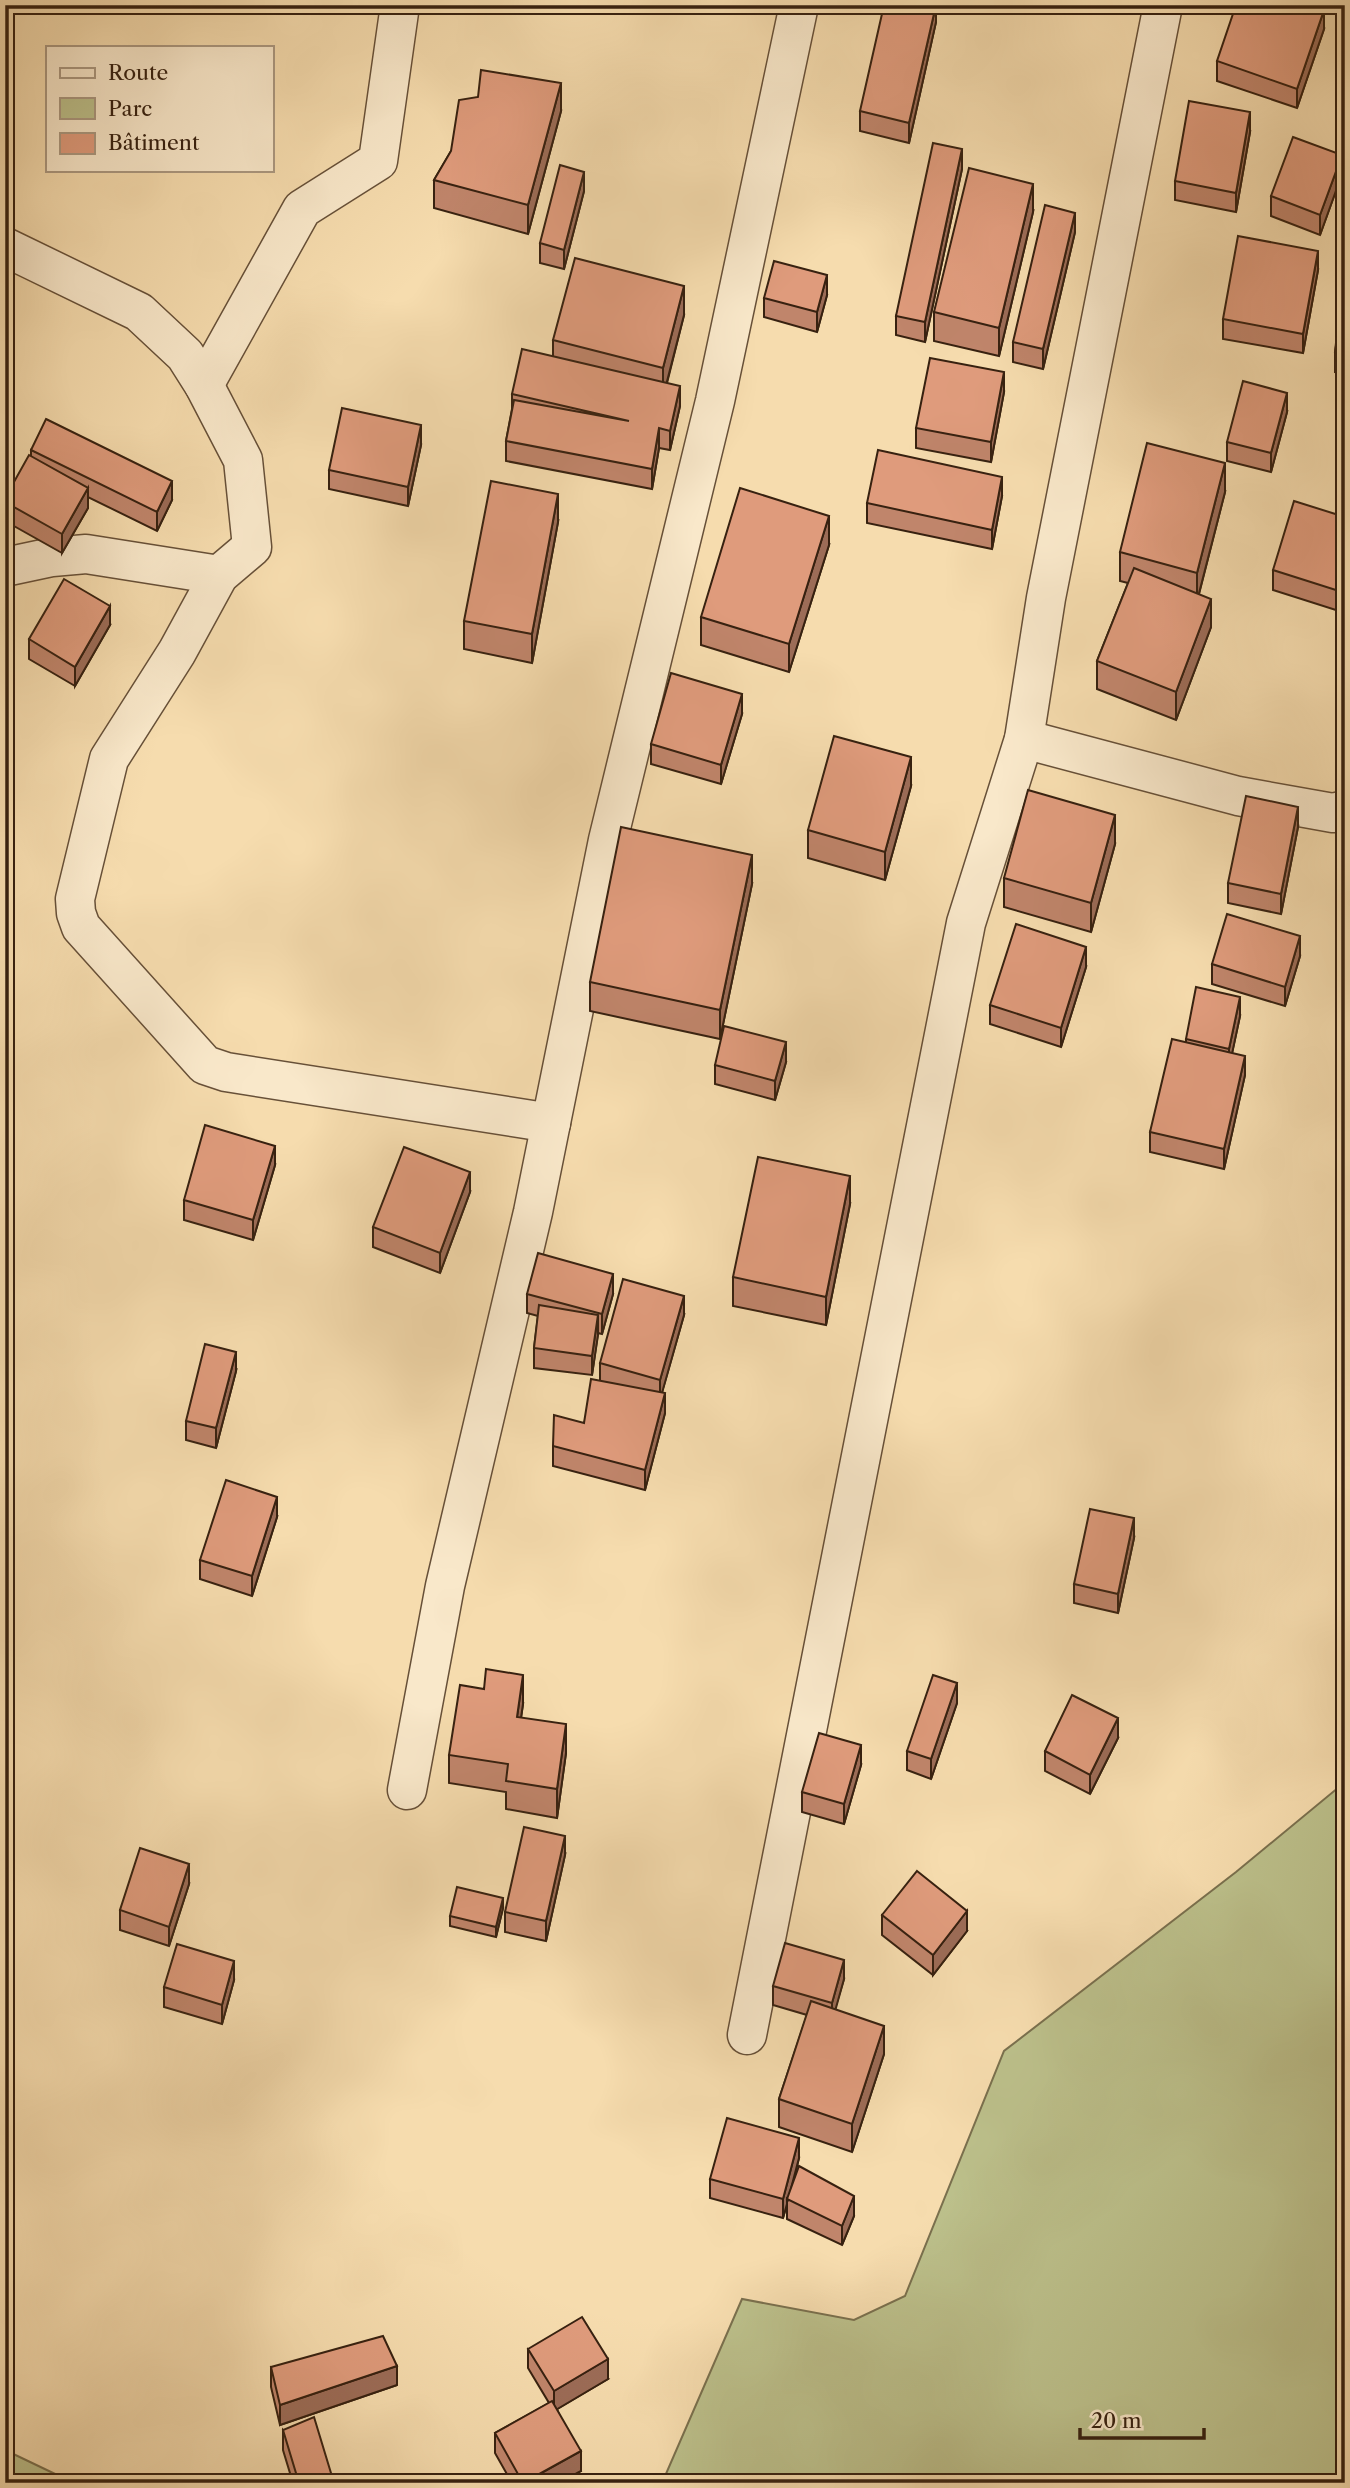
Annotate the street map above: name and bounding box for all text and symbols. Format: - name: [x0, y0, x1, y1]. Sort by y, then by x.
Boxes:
- legend: [46, 46, 273, 172]
- text: Route: [108, 60, 168, 85]
- text: Parc: [108, 96, 152, 121]
- text: Bâtiment: [108, 130, 200, 155]
- scale bar: [1080, 2397, 1205, 2441]
- text: 20 m: [1091, 2408, 1142, 2433]

